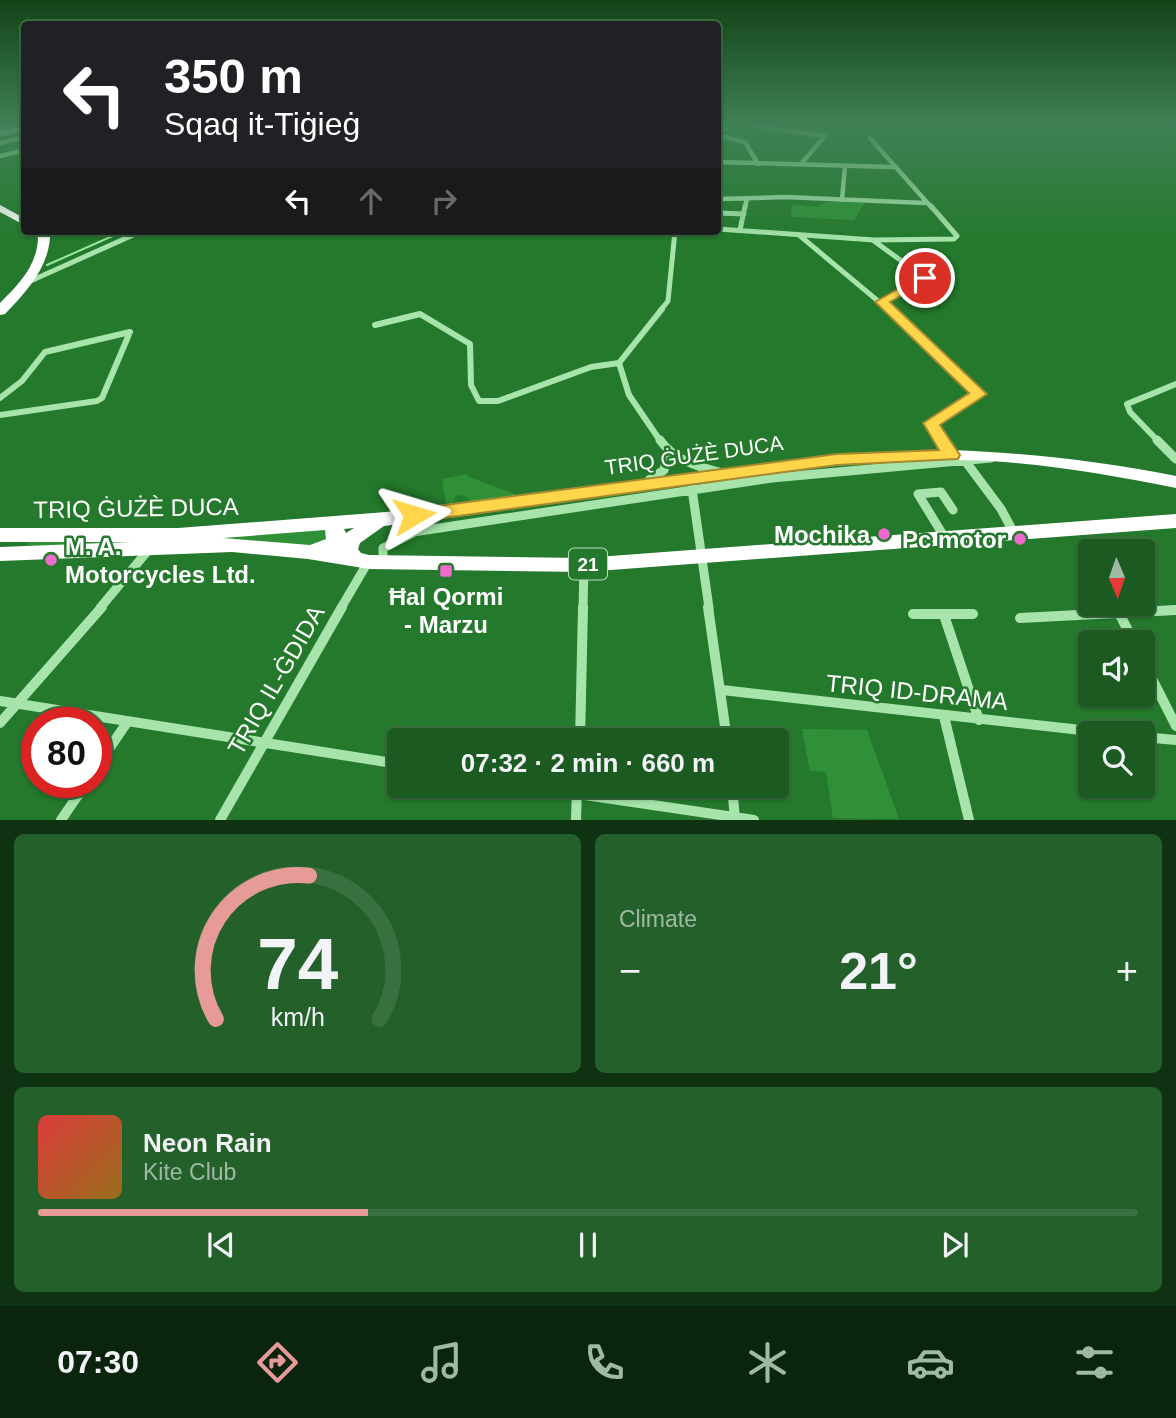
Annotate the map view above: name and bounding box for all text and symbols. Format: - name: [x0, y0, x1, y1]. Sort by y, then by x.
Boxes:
- icon: left: [49, 49, 140, 140]
- text: 350 m: [164, 49, 303, 103]
- text: Sqaq it-Tiġieġ: [164, 106, 360, 142]
- icon: left: [279, 182, 317, 220]
- icon: ahead: [352, 182, 390, 220]
- icon: right: [425, 182, 463, 220]
- pin: [895, 248, 955, 308]
- icon: arrive: [906, 259, 944, 297]
- street label: TRIQ ĠUŻÈ DUCA: [603, 431, 785, 479]
- position arrow: [377, 478, 451, 552]
- street label: TRIQ ĠUŻÈ DUCA: [33, 493, 239, 523]
- place label: Mochika: [774, 521, 871, 548]
- marker: Mochika: [876, 526, 892, 542]
- place label: Pc motor: [902, 526, 1006, 553]
- marker: Pc motor: [1012, 531, 1028, 547]
- place label: M. A. Motorcycles Ltd.: [65, 533, 256, 588]
- north arrow: [1078, 539, 1155, 616]
- map controls: [1078, 539, 1155, 798]
- road number: 21: [569, 548, 607, 580]
- marker: M. A. Motorcycles Ltd.: [43, 552, 59, 568]
- marker: Ħal Qormi - Marzu: [438, 563, 454, 579]
- place label: Ħal Qormi - Marzu: [389, 583, 503, 638]
- street label: TRIQ IL-ĠDIDA: [222, 600, 330, 760]
- button: sound: [1078, 630, 1155, 707]
- street label: TRIQ ID-DRAMA: [825, 669, 1009, 715]
- speed limit sign: 80: [21, 707, 112, 798]
- button: search: [1078, 721, 1155, 798]
- text: 07:32 · 2 min · 660 m: [461, 748, 715, 778]
- text: Climate: [619, 906, 697, 932]
- text: 74: [257, 924, 338, 1005]
- text: 21°: [839, 942, 918, 1000]
- text: −: [619, 950, 641, 992]
- text: +: [1116, 950, 1138, 992]
- text: km/h: [270, 1003, 325, 1031]
- text: Neon Rain: [143, 1128, 272, 1158]
- text: Kite Club: [143, 1159, 236, 1185]
- icon: previous: [202, 1226, 240, 1264]
- icon: pause: [569, 1226, 607, 1264]
- icon: next: [936, 1226, 974, 1264]
- icon: directions: [253, 1338, 302, 1387]
- icon: music: [417, 1338, 466, 1387]
- icon: phone: [580, 1338, 629, 1387]
- icon: climate: [743, 1338, 792, 1387]
- icon: car: [906, 1338, 955, 1387]
- icon: filters: [1070, 1338, 1119, 1387]
- text: 07:30: [57, 1344, 139, 1380]

